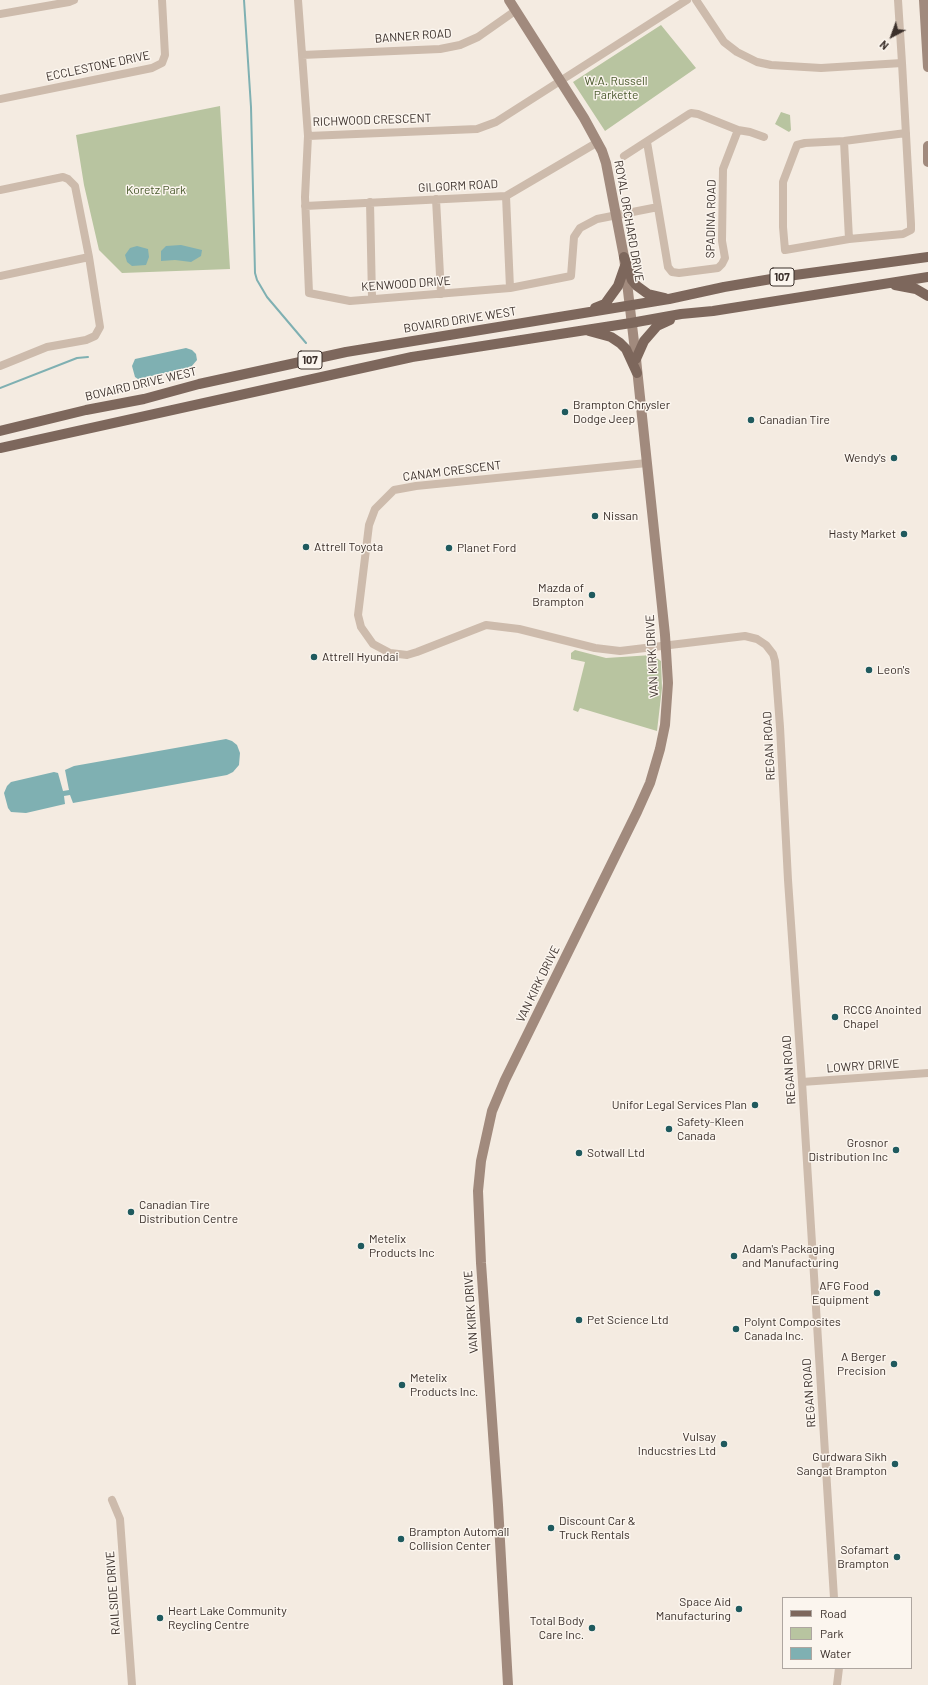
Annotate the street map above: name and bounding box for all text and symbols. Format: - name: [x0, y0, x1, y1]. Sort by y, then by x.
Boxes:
- north arrow: [872, 16, 912, 56]
- street label: BANNER ROAD: [374, 26, 452, 46]
- text: N: [877, 38, 891, 53]
- street label: ECCLESTONE DRIVE: [45, 48, 151, 84]
- park label: W.A. Russell Parkette: [584, 74, 648, 102]
- street label: RICHWOOD CRESCENT: [312, 111, 432, 129]
- street label: ROYAL ORCHARD DRIVE: [611, 159, 647, 283]
- street label: GILGORM ROAD: [418, 177, 498, 195]
- street label: SPADINA ROAD: [703, 179, 719, 259]
- park label: Koretz Park: [126, 183, 186, 197]
- road number: 107: [770, 268, 794, 286]
- street label: KENWOOD DRIVE: [361, 274, 451, 294]
- street label: BOVAIRD DRIVE WEST: [403, 304, 517, 336]
- road number: 107: [298, 351, 322, 369]
- street label: BOVAIRD DRIVE WEST: [84, 364, 198, 404]
- place label: Brampton Chrysler Dodge Jeep: [573, 398, 670, 426]
- marker: Brampton Chrysler Dodge Jeep: [560, 407, 570, 417]
- place label: Canadian Tire: [759, 413, 830, 427]
- marker: Canadian Tire: [746, 415, 756, 425]
- place label: Wendy's: [844, 451, 886, 465]
- marker: Wendy's: [889, 453, 899, 463]
- street label: CANAM CRESCENT: [402, 458, 502, 484]
- place label: Nissan: [603, 509, 638, 523]
- marker: Nissan: [590, 511, 600, 521]
- place label: Hasty Market: [828, 527, 896, 541]
- marker: Hasty Market: [899, 529, 909, 539]
- place label: Attrell Toyota: [314, 540, 383, 554]
- place label: Planet Ford: [457, 541, 516, 555]
- marker: Attrell Toyota: [301, 542, 311, 552]
- marker: Planet Ford: [444, 543, 454, 553]
- place label: Mazda of Brampton: [532, 581, 584, 609]
- marker: Mazda of Brampton: [587, 590, 597, 600]
- street label: VAN KIRK DRIVE: [643, 614, 661, 698]
- place label: Attrell Hyundai: [322, 650, 398, 664]
- marker: Attrell Hyundai: [309, 652, 319, 662]
- place label: Leon's: [877, 663, 910, 677]
- marker: Leon's: [864, 665, 874, 675]
- street label: REGAN ROAD: [760, 711, 778, 781]
- street label: VAN KIRK DRIVE: [513, 943, 563, 1025]
- place label: RCCG Anointed Chapel: [843, 1003, 922, 1031]
- marker: RCCG Anointed Chapel: [830, 1012, 840, 1022]
- street label: REGAN ROAD: [779, 1035, 799, 1105]
- street label: LOWRY DRIVE: [826, 1056, 900, 1076]
- place label: Unifor Legal Services Plan: [612, 1098, 747, 1112]
- marker: Unifor Legal Services Plan: [750, 1100, 760, 1110]
- place label: Safety-Kleen Canada: [677, 1115, 744, 1143]
- marker: Safety-Kleen Canada: [664, 1124, 674, 1134]
- place label: Grosnor Distribution Inc: [808, 1136, 888, 1164]
- marker: Grosnor Distribution Inc: [891, 1145, 901, 1155]
- place label: Sotwall Ltd: [587, 1146, 645, 1160]
- marker: Sotwall Ltd: [574, 1148, 584, 1158]
- place label: Canadian Tire Distribution Centre: [139, 1198, 238, 1226]
- marker: Canadian Tire Distribution Centre: [126, 1207, 136, 1217]
- place label: Metelix Products Inc: [369, 1232, 434, 1260]
- marker: Metelix Products Inc: [356, 1241, 366, 1251]
- place label: Adam's Packaging and Manufacturing: [742, 1242, 839, 1270]
- marker: Adam's Packaging and Manufacturing: [729, 1251, 739, 1261]
- street label: VAN KIRK DRIVE: [461, 1270, 481, 1354]
- place label: AFG Food Equipment: [812, 1279, 869, 1307]
- marker: AFG Food Equipment: [872, 1288, 882, 1298]
- place label: Pet Science Ltd: [587, 1313, 668, 1327]
- marker: Pet Science Ltd: [574, 1315, 584, 1325]
- place label: Polynt Composites Canada Inc.: [744, 1315, 841, 1343]
- marker: Polynt Composites Canada Inc.: [731, 1324, 741, 1334]
- place label: A Berger Precision: [837, 1350, 886, 1378]
- street label: REGAN ROAD: [799, 1358, 819, 1428]
- marker: A Berger Precision: [889, 1359, 899, 1369]
- place label: Metelix Products Inc.: [410, 1371, 478, 1399]
- marker: Metelix Products Inc.: [397, 1380, 407, 1390]
- place label: Vulsay Inducstries Ltd: [638, 1430, 716, 1458]
- marker: Vulsay Inducstries Ltd: [719, 1439, 729, 1449]
- place label: Gurdwara Sikh Sangat Brampton: [796, 1450, 887, 1478]
- marker: Gurdwara Sikh Sangat Brampton: [890, 1459, 900, 1469]
- place label: Discount Car & Truck Rentals: [559, 1514, 636, 1542]
- marker: Discount Car & Truck Rentals: [546, 1523, 556, 1533]
- place label: Brampton Automall Collision Center: [409, 1525, 509, 1553]
- marker: Brampton Automall Collision Center: [396, 1534, 406, 1544]
- place label: Sofamart Brampton: [837, 1543, 889, 1571]
- street label: RAILSIDE DRIVE: [103, 1550, 123, 1636]
- marker: Sofamart Brampton: [892, 1552, 902, 1562]
- place label: Space Aid Manufacturing: [656, 1595, 731, 1623]
- legend: [782, 1597, 912, 1669]
- place label: Heart Lake Community Reycling Centre: [168, 1604, 287, 1632]
- marker: Space Aid Manufacturing: [734, 1604, 744, 1614]
- text: Road: [820, 1606, 847, 1620]
- marker: Heart Lake Community Reycling Centre: [155, 1613, 165, 1623]
- place label: Total Body Care Inc.: [530, 1614, 584, 1642]
- marker: Total Body Care Inc.: [587, 1623, 597, 1633]
- text: Park: [820, 1626, 844, 1640]
- text: Water: [820, 1646, 851, 1660]

